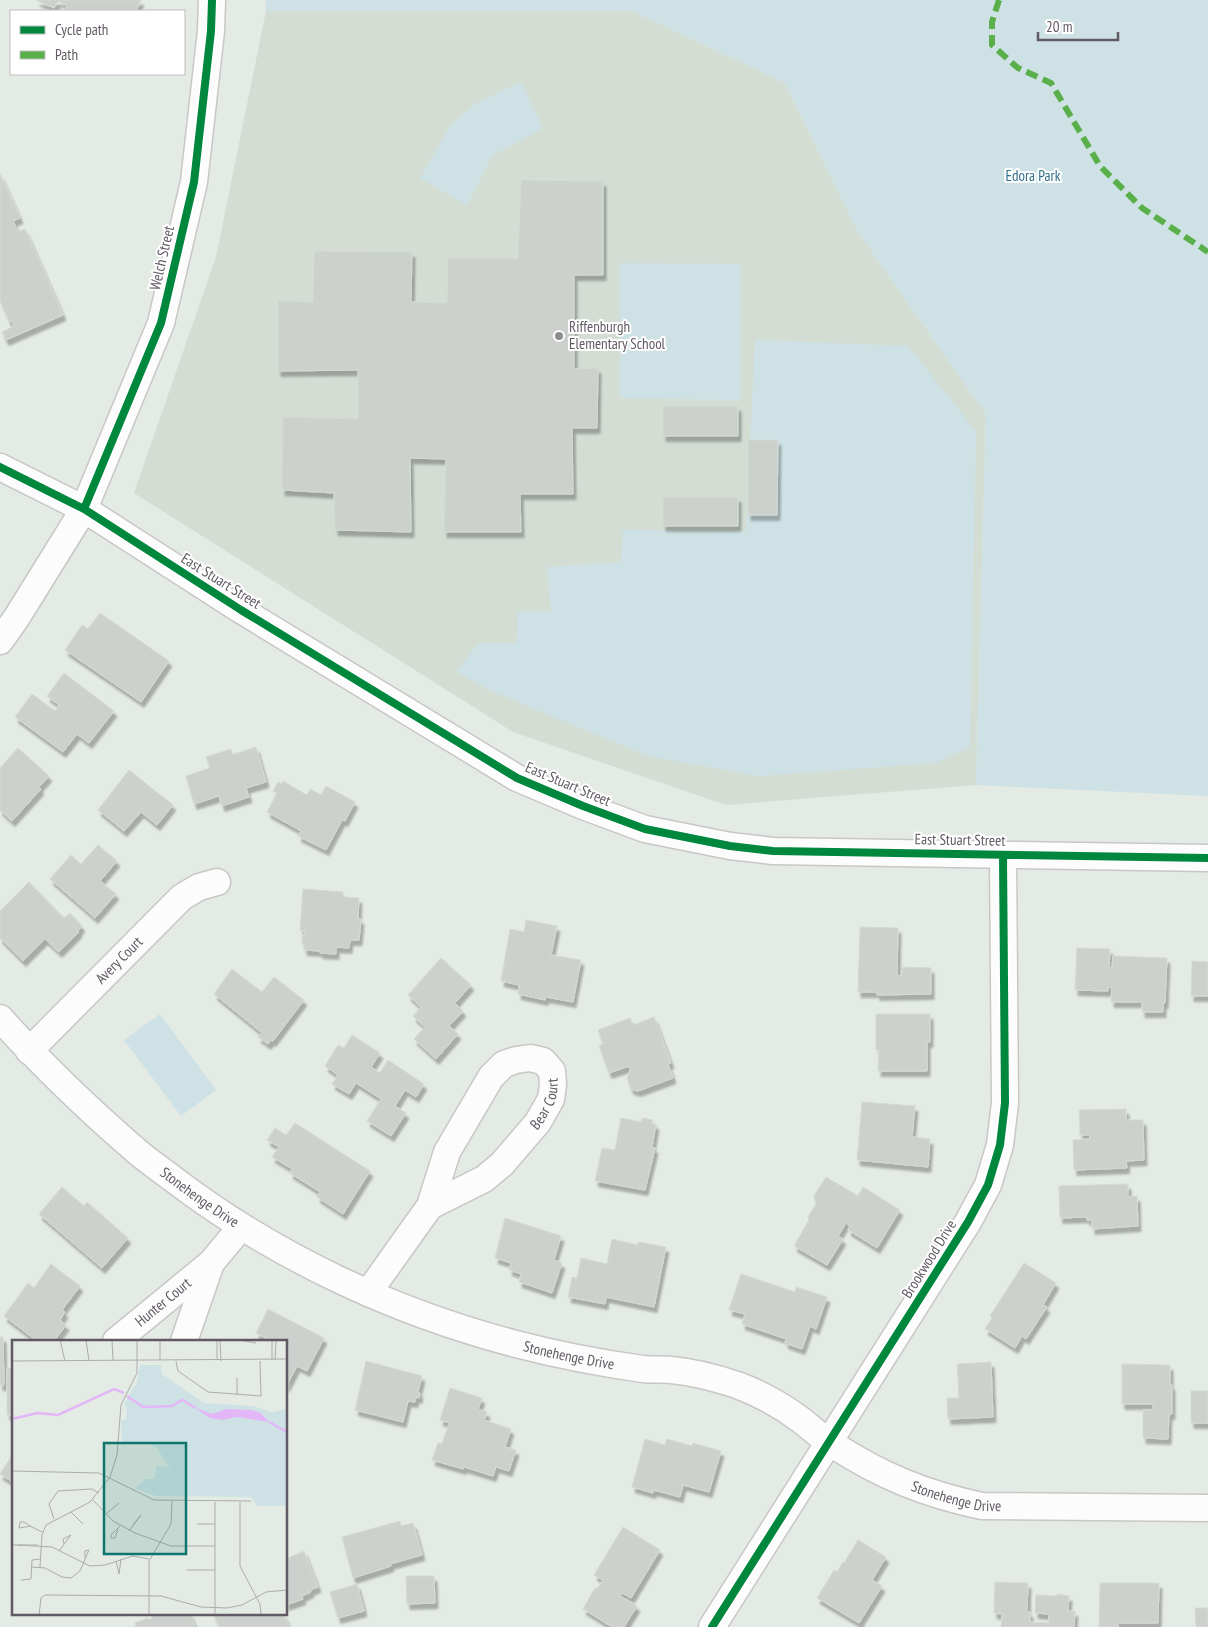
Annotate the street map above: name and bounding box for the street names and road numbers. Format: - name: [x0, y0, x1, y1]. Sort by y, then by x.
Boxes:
- street label: Welch Street: [145, 224, 178, 292]
- street label: East Stuart Street: [178, 548, 265, 613]
- street label: East Stuart Street: [523, 757, 614, 810]
- street label: East Stuart Street: [914, 829, 1006, 850]
- street label: Avery Court: [91, 932, 146, 988]
- street label: Bear Court: [526, 1078, 562, 1133]
- street label: Stonehenge Drive: [157, 1163, 243, 1231]
- street label: Brookwood Drive: [897, 1216, 960, 1301]
- street label: Hunter Court: [131, 1273, 195, 1330]
- street label: Stonehenge Drive: [522, 1336, 616, 1374]
- street label: Stonehenge Drive: [909, 1476, 1001, 1515]

